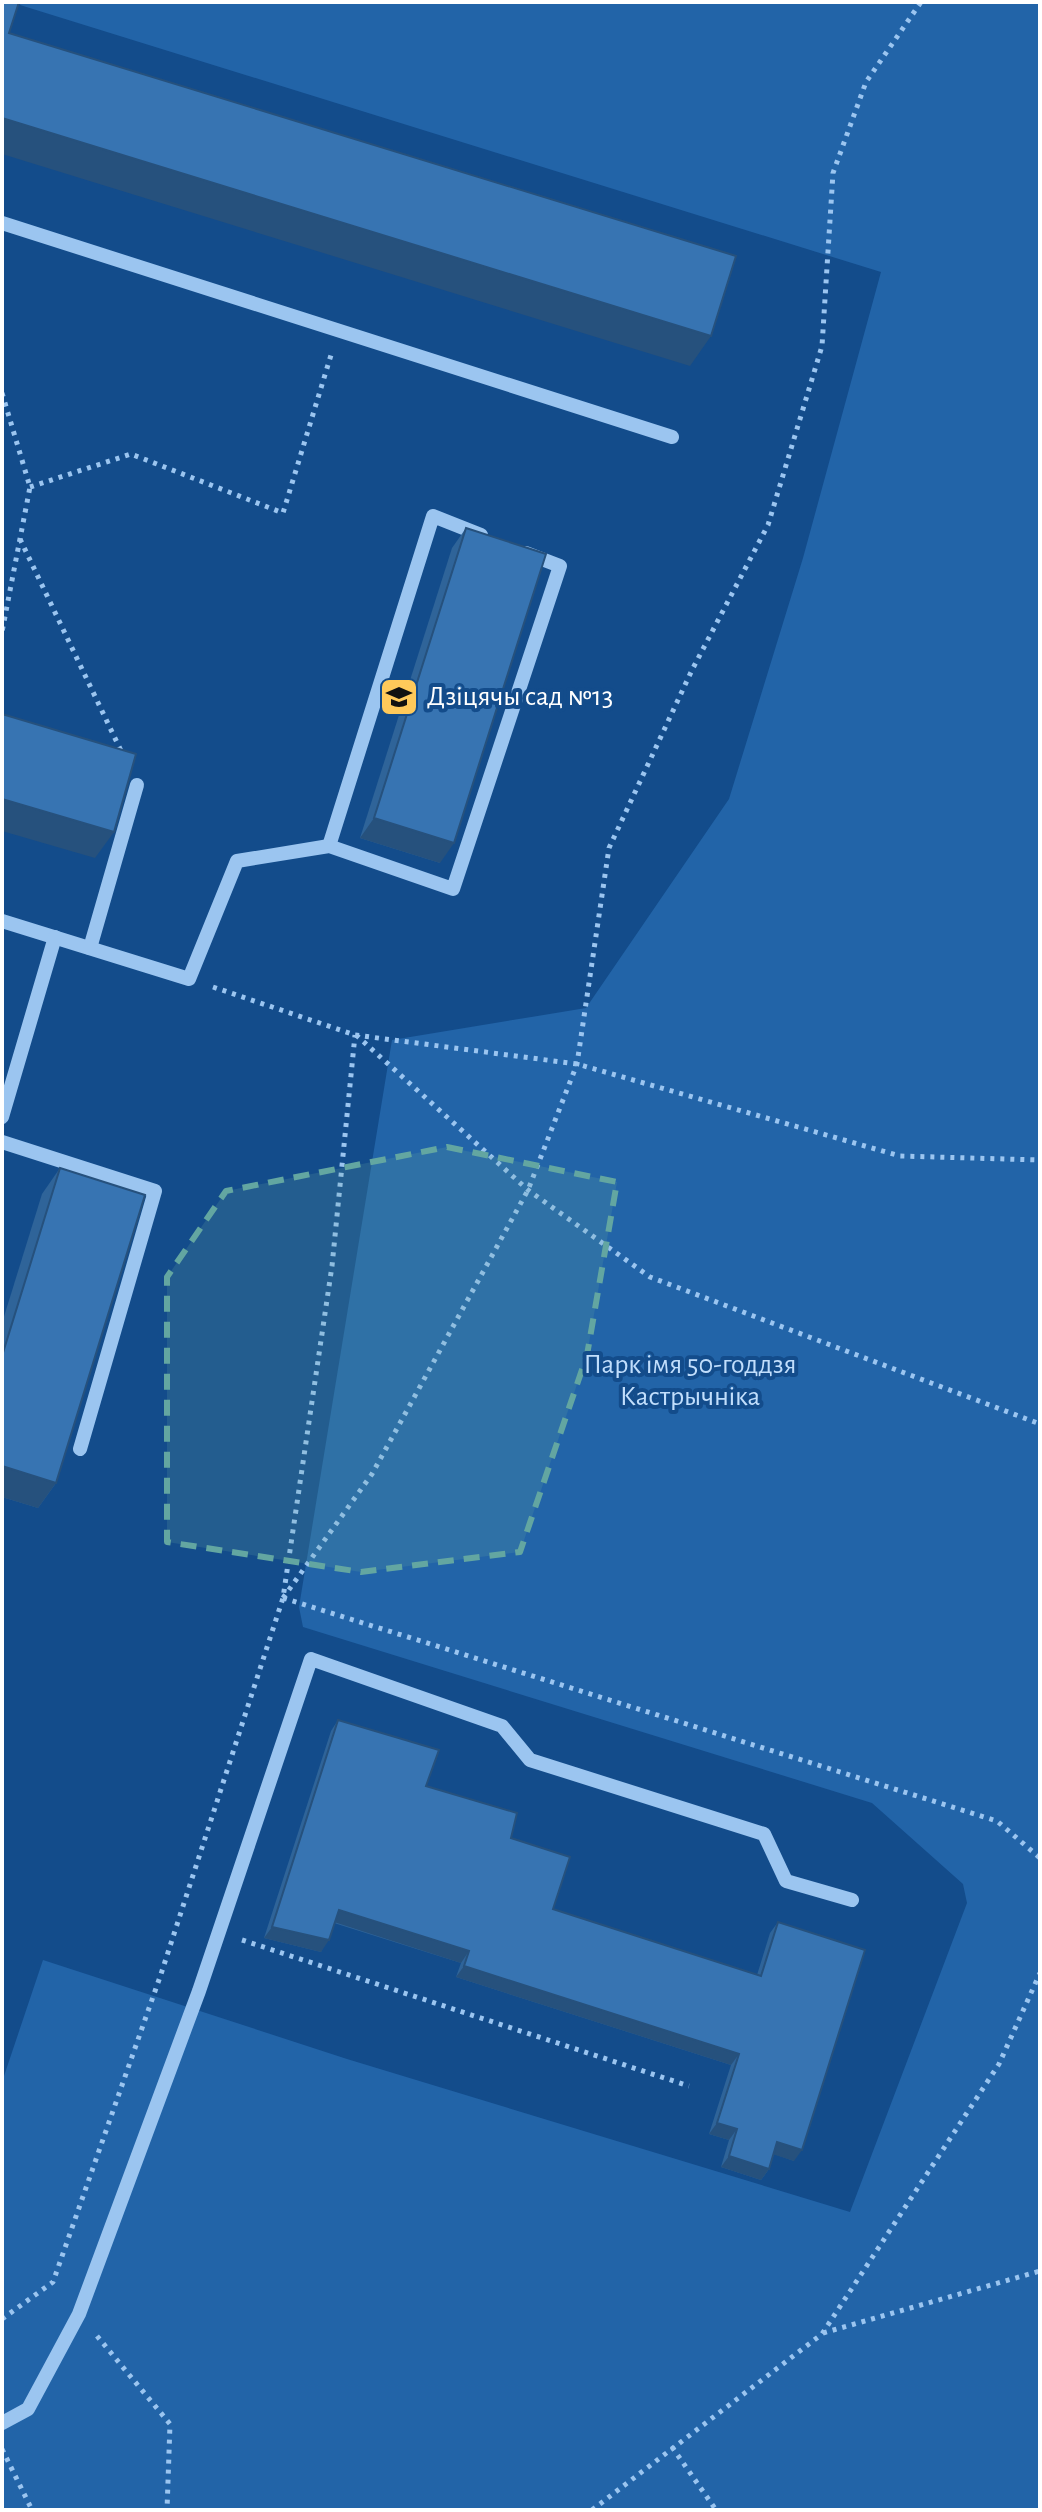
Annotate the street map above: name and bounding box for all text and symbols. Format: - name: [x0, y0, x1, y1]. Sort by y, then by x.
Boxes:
- school or university icon: Дзіцячы сад №13: [378, 676, 420, 718]
- place label: Дзіцячы сад №13: [427, 683, 613, 711]
- park label: Парк імя 50-годдзя Кастрычніка: [584, 1351, 796, 1411]

